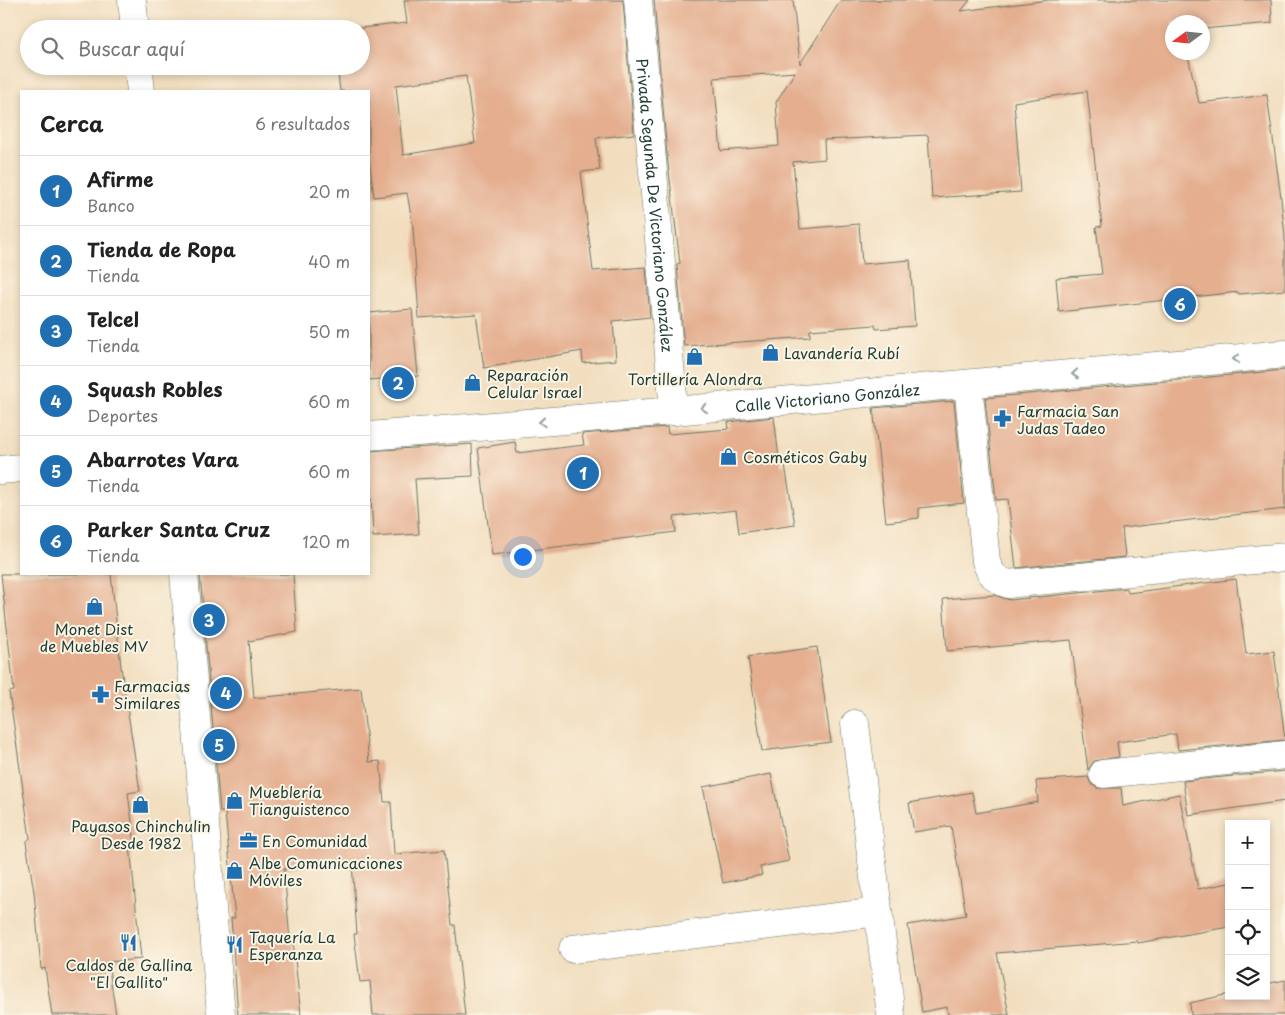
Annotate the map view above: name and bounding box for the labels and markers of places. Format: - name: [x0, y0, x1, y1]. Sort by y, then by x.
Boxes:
- pin: 6: [1164, 285, 1196, 323]
- place label: Lavandería Rubí: [784, 341, 900, 364]
- shop icon: Lavandería Rubí: [760, 342, 780, 362]
- shop icon: Tortillería Alondra: [685, 347, 705, 367]
- place label: Reparación Celular Israel: [487, 363, 582, 403]
- pin: 2: [382, 364, 414, 402]
- place label: Tortillería Alondra: [628, 367, 763, 390]
- shop icon: Reparación Celular Israel: [463, 373, 483, 393]
- place label: Farmacia San Judas Tadeo: [1017, 399, 1119, 439]
- pharmacy icon: Farmacia San Judas Tadeo: [993, 409, 1013, 429]
- place label: Cosméticos Gaby: [743, 445, 867, 468]
- shop icon: Cosméticos Gaby: [719, 446, 739, 466]
- pin: 1: [567, 454, 599, 492]
- shop icon: Monet Dist de Muebles MV: [84, 597, 104, 617]
- pin: 3: [193, 601, 225, 639]
- place label: Monet Dist de Muebles MV: [40, 617, 149, 657]
- place label: Farmacias Similares: [114, 674, 190, 714]
- pin: 4: [210, 674, 242, 712]
- pharmacy icon: Farmacias Similares: [90, 684, 110, 704]
- pin: 5: [203, 726, 235, 764]
- place label: Mueblería Tianguistenco: [249, 780, 350, 820]
- shop icon: Mueblería Tianguistenco: [225, 790, 245, 810]
- shop icon: Payasos Chinchulin Desde 1982: [131, 794, 151, 814]
- place label: Payasos Chinchulin Desde 1982: [71, 814, 211, 854]
- place label: En Comunidad: [262, 829, 367, 852]
- office icon: En Comunidad: [238, 830, 258, 850]
- place label: Albe Comunicaciones Móviles: [249, 851, 403, 891]
- shop icon: Albe Comunicaciones Móviles: [225, 861, 245, 881]
- place label: Taquería La Esperanza: [249, 925, 336, 965]
- restaurant icon: Caldos de Gallina "El Gallito": [119, 933, 139, 953]
- restaurant icon: Taquería La Esperanza: [225, 935, 245, 955]
- place label: Caldos de Gallina "El Gallito": [65, 953, 193, 993]

